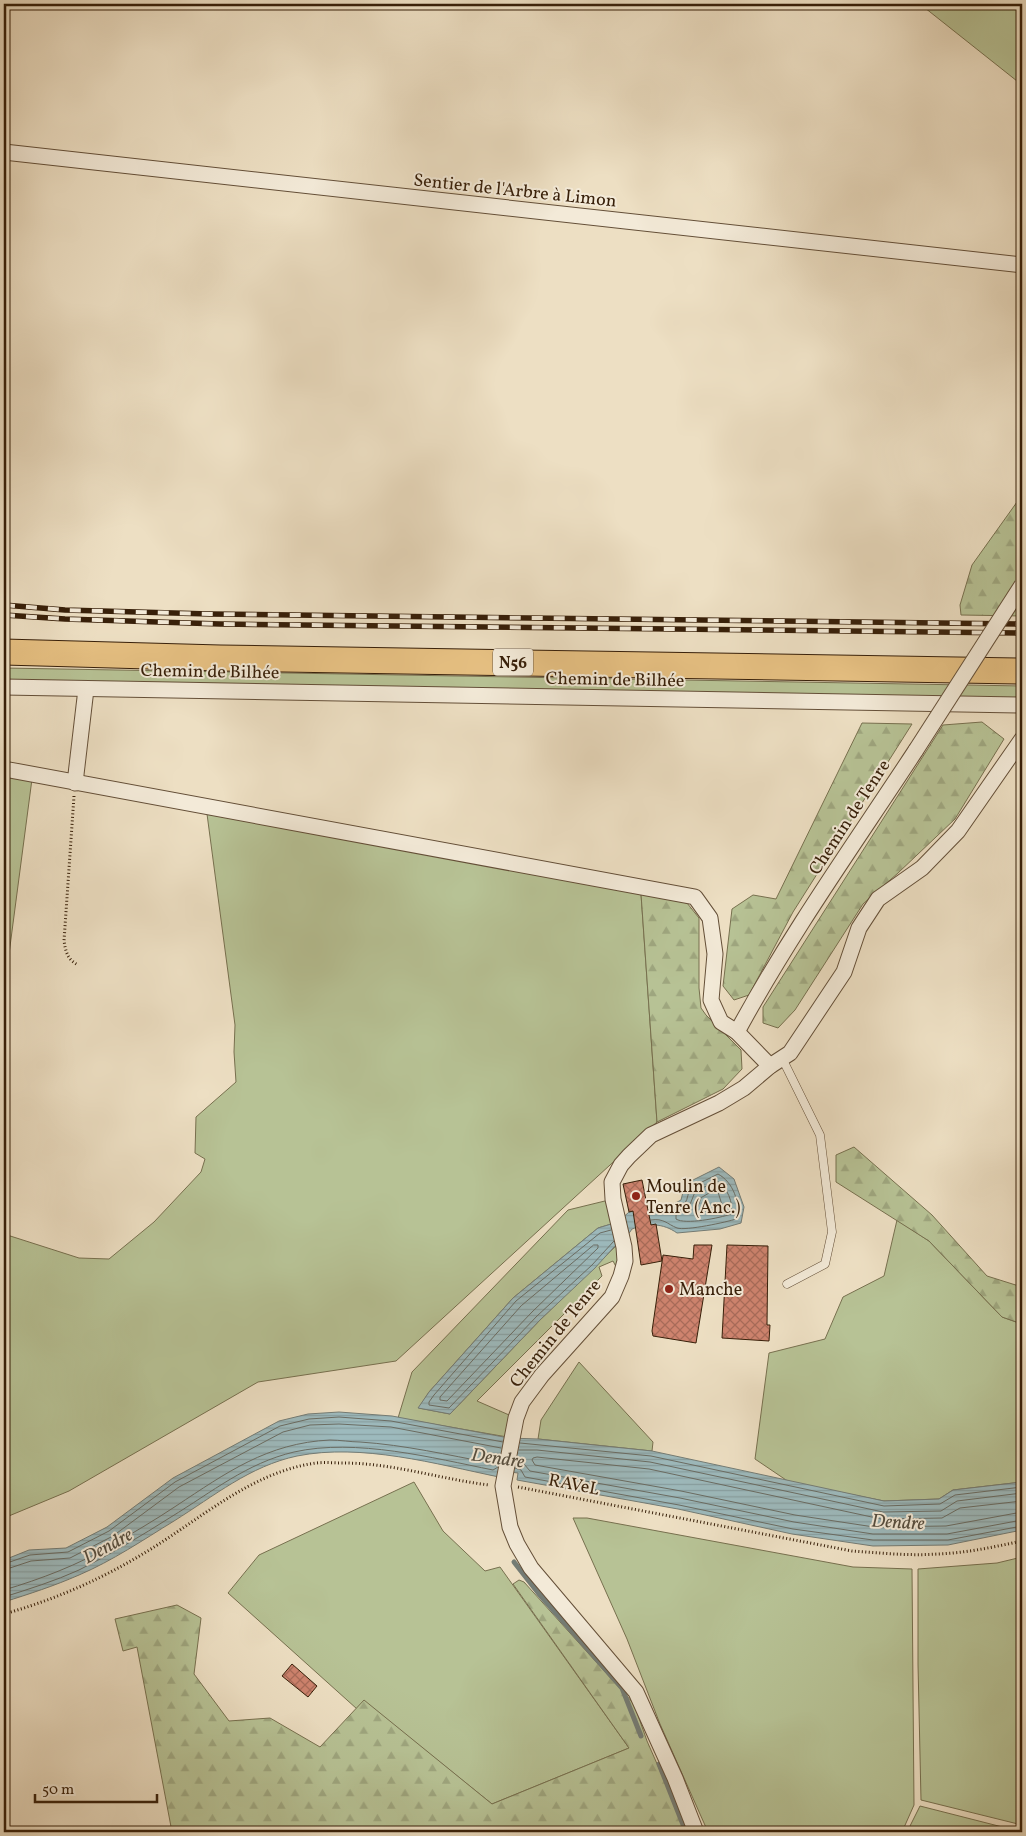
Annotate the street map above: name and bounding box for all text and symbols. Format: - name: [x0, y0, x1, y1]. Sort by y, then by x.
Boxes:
- street label: Sentier de l'Arbre à Limon: [412, 168, 618, 215]
- road number: N56: [493, 649, 533, 676]
- street label: Chemin de Bilhée: [140, 659, 280, 686]
- street label: Chemin de Bilhée: [545, 667, 685, 694]
- street label: Chemin de Tenre: [804, 755, 897, 880]
- place label: Moulin de Tenre (Anc.): [646, 1175, 740, 1221]
- marker: Moulin de Tenre (Anc.): [630, 1190, 642, 1202]
- street label: Chemin de Tenre: [505, 1274, 608, 1394]
- place label: Manche: [679, 1278, 742, 1303]
- marker: Manche: [663, 1283, 675, 1295]
- water label: Dendre: [469, 1442, 526, 1476]
- street label: RAVeL: [546, 1468, 601, 1503]
- water label: Dendre: [871, 1509, 925, 1537]
- water label: Dendre: [78, 1522, 138, 1571]
- scale bar: [35, 1771, 158, 1803]
- text: 50 m: [42, 1780, 74, 1801]

